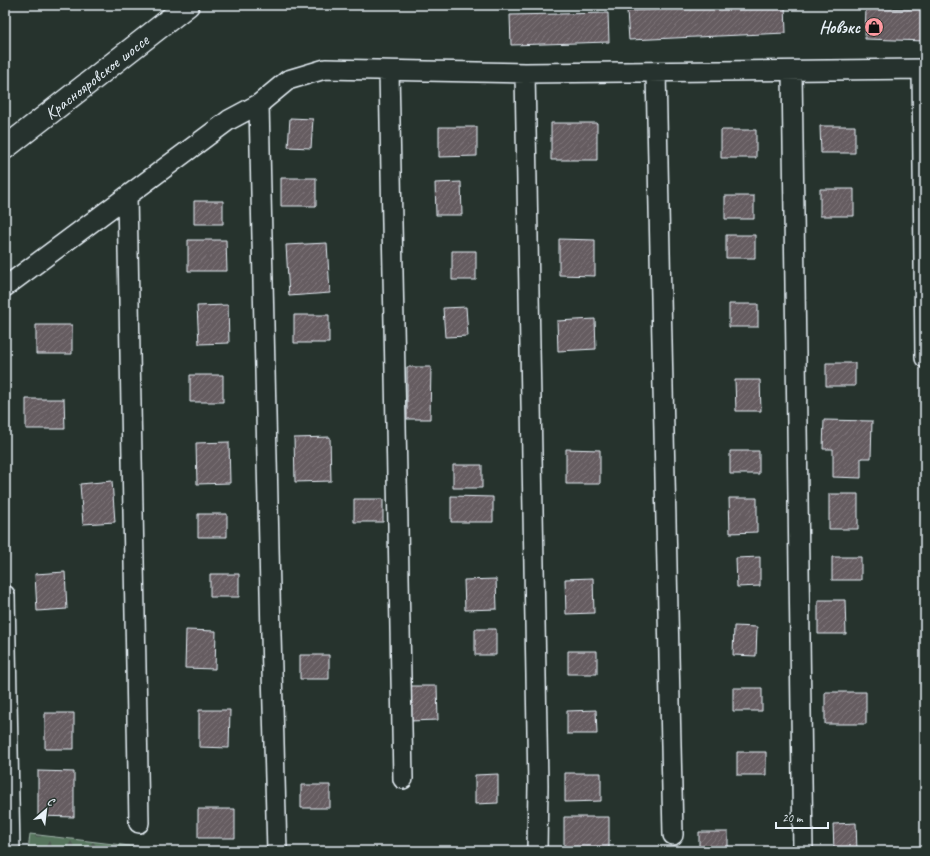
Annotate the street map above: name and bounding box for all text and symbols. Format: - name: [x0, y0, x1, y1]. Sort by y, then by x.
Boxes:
- shop icon: Новэкс: [863, 16, 885, 38]
- place label: Новэкс: [819, 17, 861, 38]
- street label: Краснояровское шоссе: [40, 29, 154, 124]
- north arrow: [26, 790, 66, 830]
- text: С: [45, 794, 58, 809]
- scale bar: [776, 804, 828, 830]
- text: 20 m: [782, 810, 804, 826]

